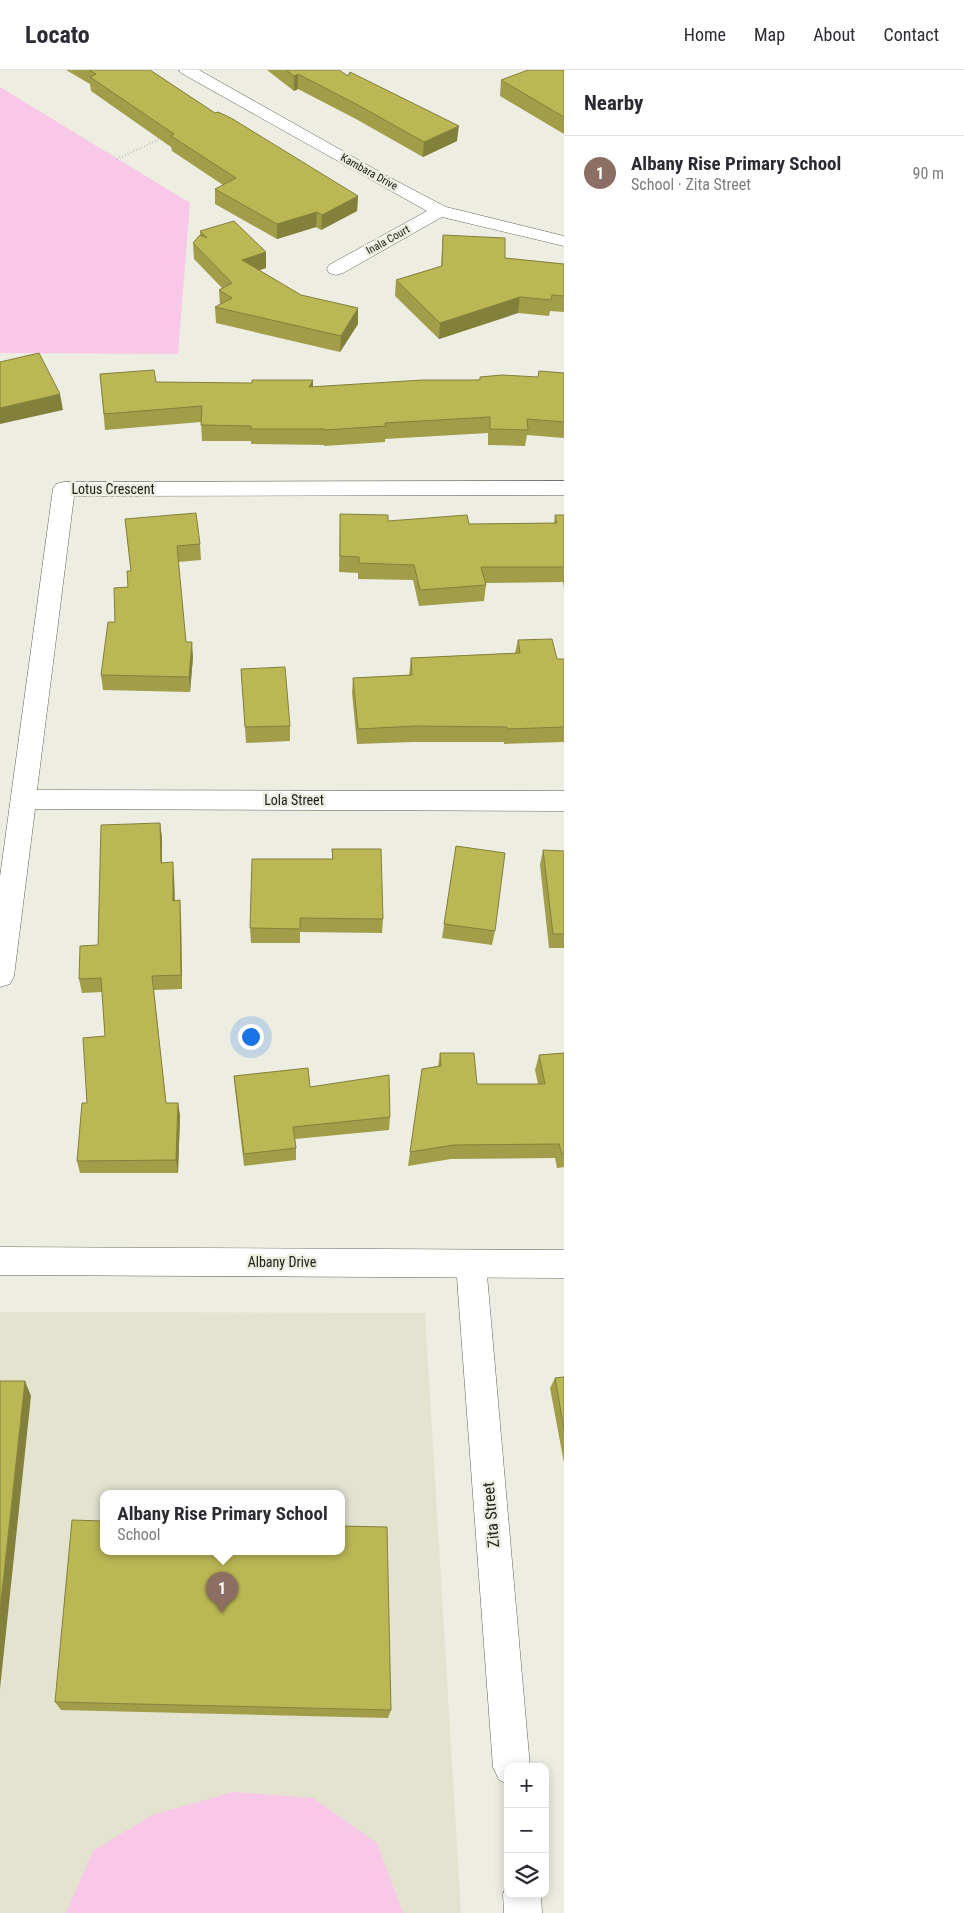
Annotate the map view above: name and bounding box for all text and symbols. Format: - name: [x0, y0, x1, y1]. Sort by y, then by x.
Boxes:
- text: Locato: [25, 21, 90, 49]
- text: Home: [684, 24, 726, 45]
- text: Map: [754, 24, 785, 45]
- text: About: [813, 24, 855, 45]
- text: Contact: [883, 24, 939, 45]
- text: Nearby: [584, 91, 643, 115]
- street label: Kambara Drive: [338, 151, 400, 193]
- text: Albany Rise Primary School: [631, 152, 841, 175]
- text: 1: [596, 164, 604, 183]
- text: 90 m: [912, 164, 944, 183]
- text: School · Zita Street: [631, 175, 751, 194]
- street label: Inala Court: [364, 223, 412, 257]
- street label: Lotus Crescent: [71, 481, 155, 497]
- street label: Lola Street: [264, 792, 324, 808]
- your location: [238, 1024, 264, 1050]
- street label: Albany Drive: [248, 1254, 317, 1270]
- street label: Zita Street: [479, 1481, 503, 1549]
- popup: [100, 1490, 345, 1555]
- text: Albany Rise Primary School: [117, 1502, 328, 1525]
- text: School: [117, 1525, 160, 1544]
- pin: 1: [206, 1572, 238, 1613]
- map controls: [504, 1763, 549, 1898]
- button: +: [504, 1763, 549, 1808]
- button: −: [504, 1808, 549, 1853]
- button: layers: [504, 1853, 549, 1898]

